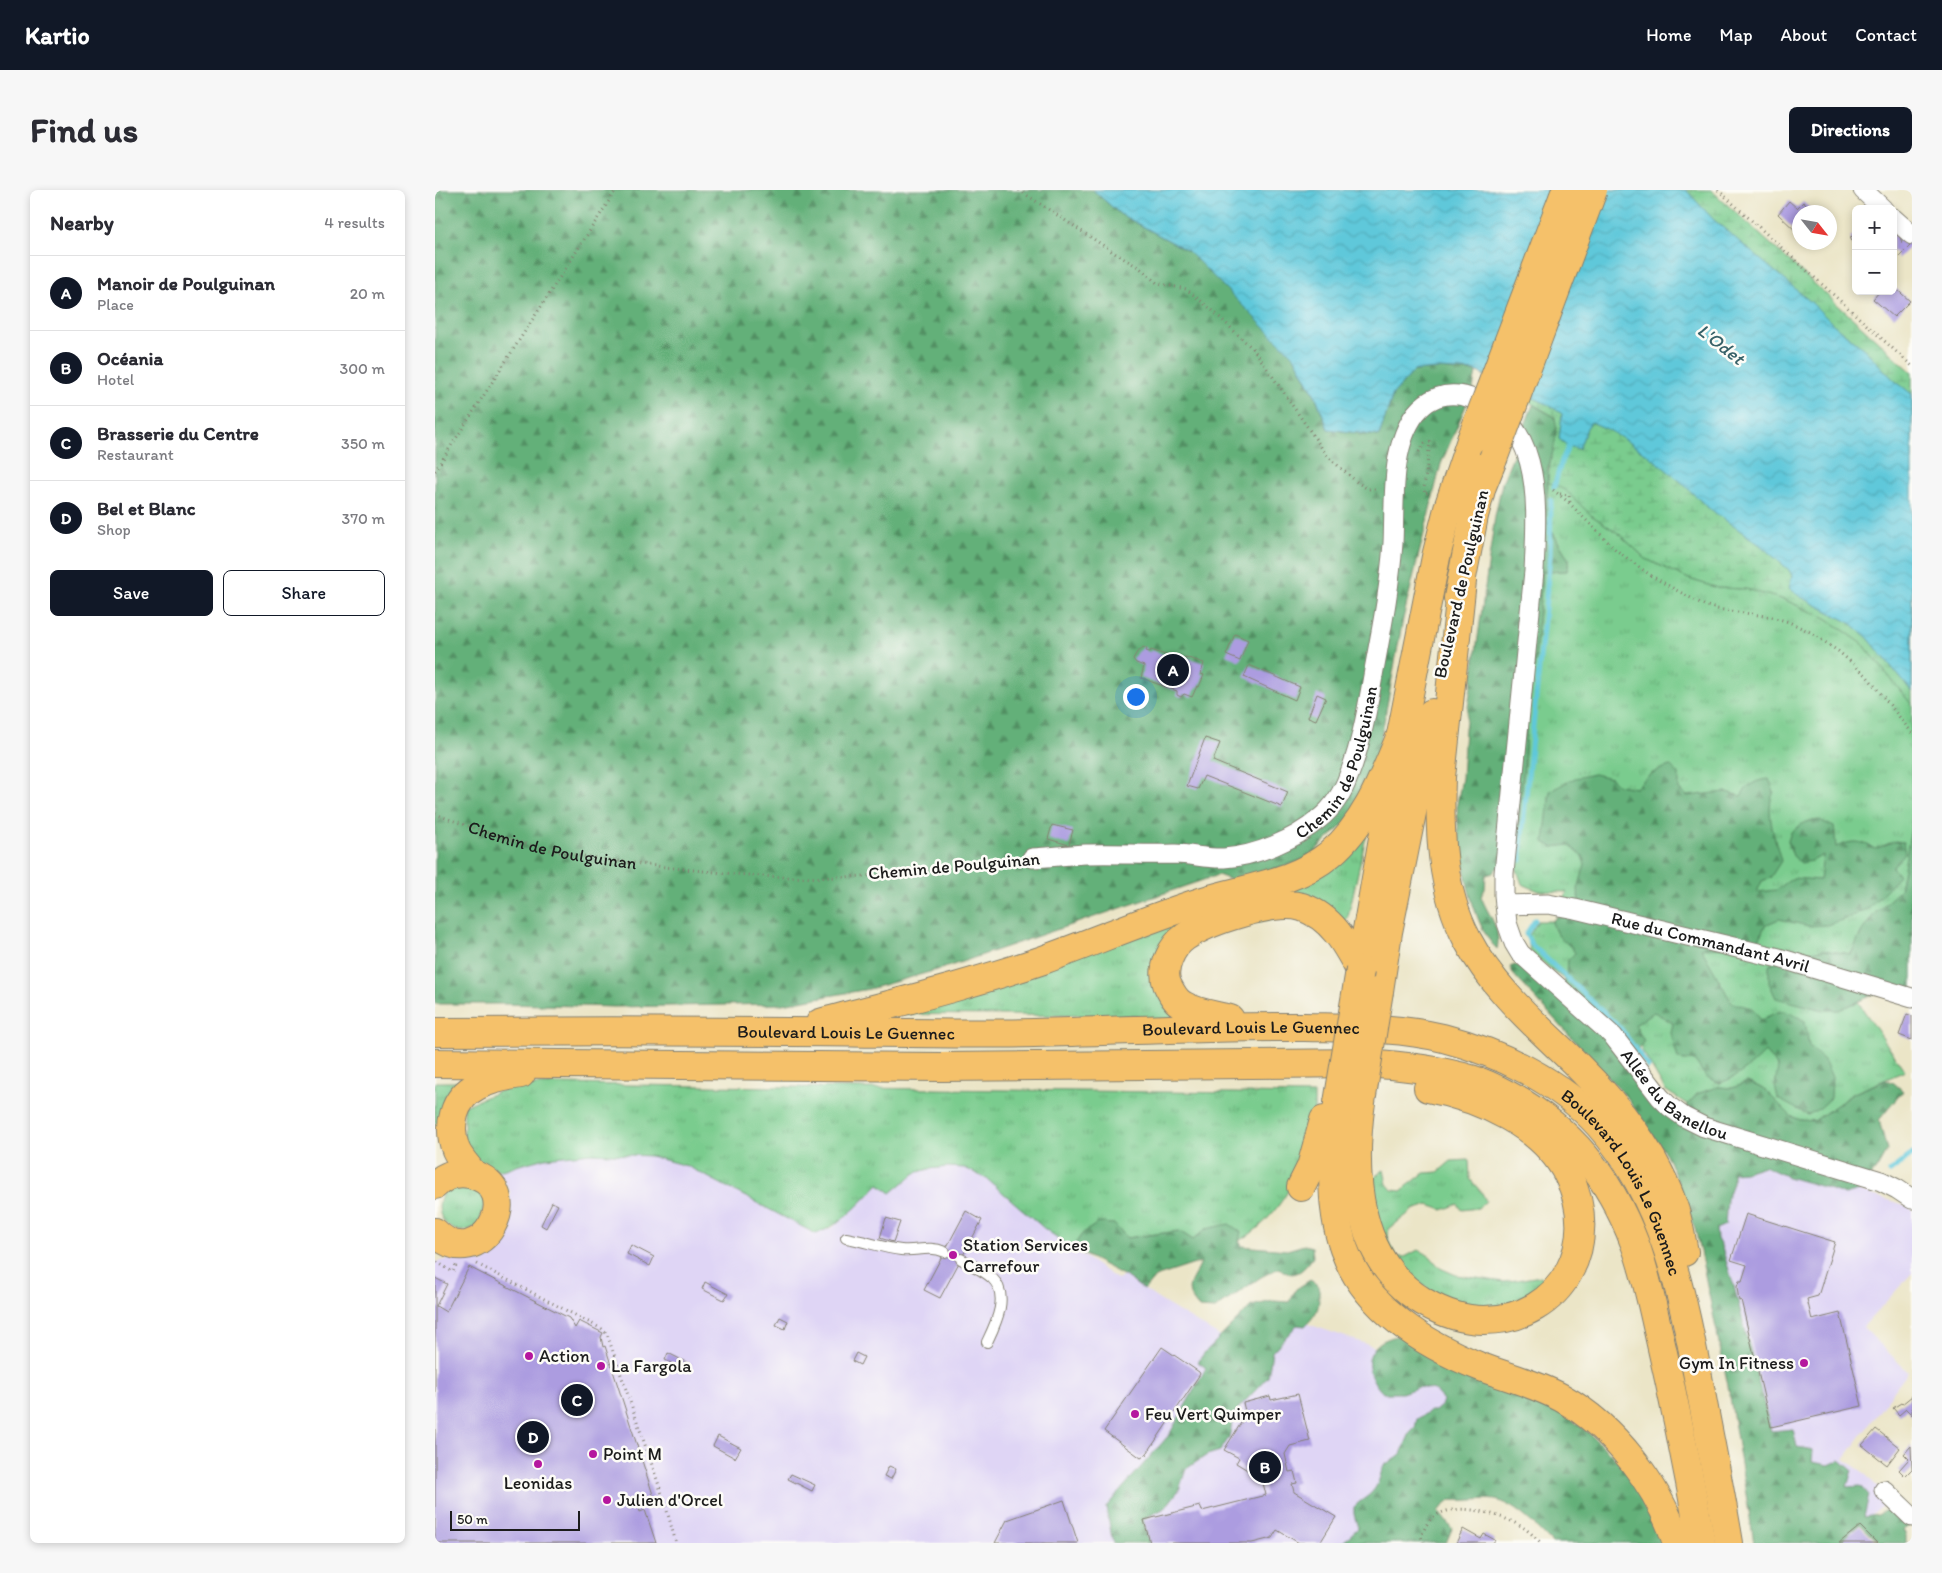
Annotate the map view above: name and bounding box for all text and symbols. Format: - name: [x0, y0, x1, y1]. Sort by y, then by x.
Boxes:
- text: Kartio: [25, 21, 90, 50]
- text: Home: [1646, 24, 1692, 46]
- text: Map: [1720, 24, 1753, 46]
- text: About: [1781, 24, 1827, 46]
- text: Contact: [1855, 24, 1917, 46]
- button: Directions: [1789, 107, 1912, 153]
- text: Find us: [30, 109, 138, 151]
- north arrow: [1792, 205, 1837, 250]
- map controls: [1852, 205, 1897, 295]
- button: +: [1852, 205, 1897, 250]
- text: Nearby: [50, 210, 114, 235]
- text: 4 results: [324, 213, 385, 232]
- button: −: [1852, 250, 1897, 295]
- text: Manoir de Poulguinan: [97, 272, 275, 295]
- text: A: [61, 284, 71, 303]
- text: 20 m: [350, 284, 385, 303]
- text: Place: [97, 295, 134, 314]
- water label: L'Odet: [1693, 319, 1751, 371]
- text: Océania: [97, 347, 163, 370]
- text: B: [61, 359, 71, 378]
- text: 300 m: [340, 359, 385, 378]
- text: Hotel: [97, 370, 134, 389]
- text: Brasserie du Centre: [97, 422, 259, 445]
- text: C: [61, 434, 71, 453]
- text: 350 m: [341, 434, 385, 453]
- text: Restaurant: [97, 445, 174, 464]
- street label: Boulevard de Poulguinan: [1429, 488, 1493, 680]
- text: Bel et Blanc: [97, 497, 195, 520]
- text: D: [61, 509, 71, 528]
- text: 370 m: [341, 509, 385, 528]
- text: Shop: [97, 520, 131, 539]
- button: Save: [50, 570, 213, 616]
- button: Share: [223, 570, 385, 616]
- pin: A: [1157, 651, 1189, 689]
- your location: [1123, 684, 1149, 710]
- street label: Chemin de Poulguinan: [1291, 684, 1382, 844]
- street label: Chemin de Poulguinan: [465, 816, 638, 874]
- street label: Chemin de Poulguinan: [867, 848, 1041, 884]
- street label: Rue du Commandant Avril: [1609, 907, 1812, 978]
- street label: Boulevard Louis Le Guennec: [1142, 1016, 1360, 1041]
- street label: Boulevard Louis Le Guennec: [737, 1021, 955, 1045]
- street label: Allée du Banellou: [1616, 1045, 1731, 1145]
- street label: Boulevard Louis Le Guennec: [1557, 1084, 1686, 1278]
- place label: Station Services Carrefour: [963, 1234, 1088, 1277]
- marker: Station Services Carrefour: [947, 1249, 959, 1261]
- place label: Action: [539, 1345, 590, 1367]
- marker: Action: [523, 1350, 535, 1362]
- place label: Gym In Fitness: [1679, 1352, 1794, 1374]
- place label: La Fargola: [611, 1355, 692, 1377]
- marker: Gym In Fitness: [1798, 1357, 1810, 1369]
- marker: La Fargola: [595, 1360, 607, 1372]
- pin: C: [561, 1381, 593, 1419]
- place label: Feu Vert Quimper: [1145, 1403, 1281, 1425]
- marker: Feu Vert Quimper: [1129, 1408, 1141, 1420]
- pin: D: [517, 1418, 549, 1456]
- place label: Point M: [603, 1443, 662, 1465]
- marker: Point M: [587, 1448, 599, 1460]
- pin: B: [1249, 1448, 1281, 1486]
- marker: Leonidas: [532, 1458, 544, 1470]
- place label: Leonidas: [504, 1472, 572, 1494]
- place label: Julien d'Orcel: [617, 1489, 723, 1511]
- marker: Julien d'Orcel: [601, 1494, 613, 1506]
- scale bar: [450, 1508, 580, 1531]
- text: 50 m: [457, 1511, 488, 1528]

